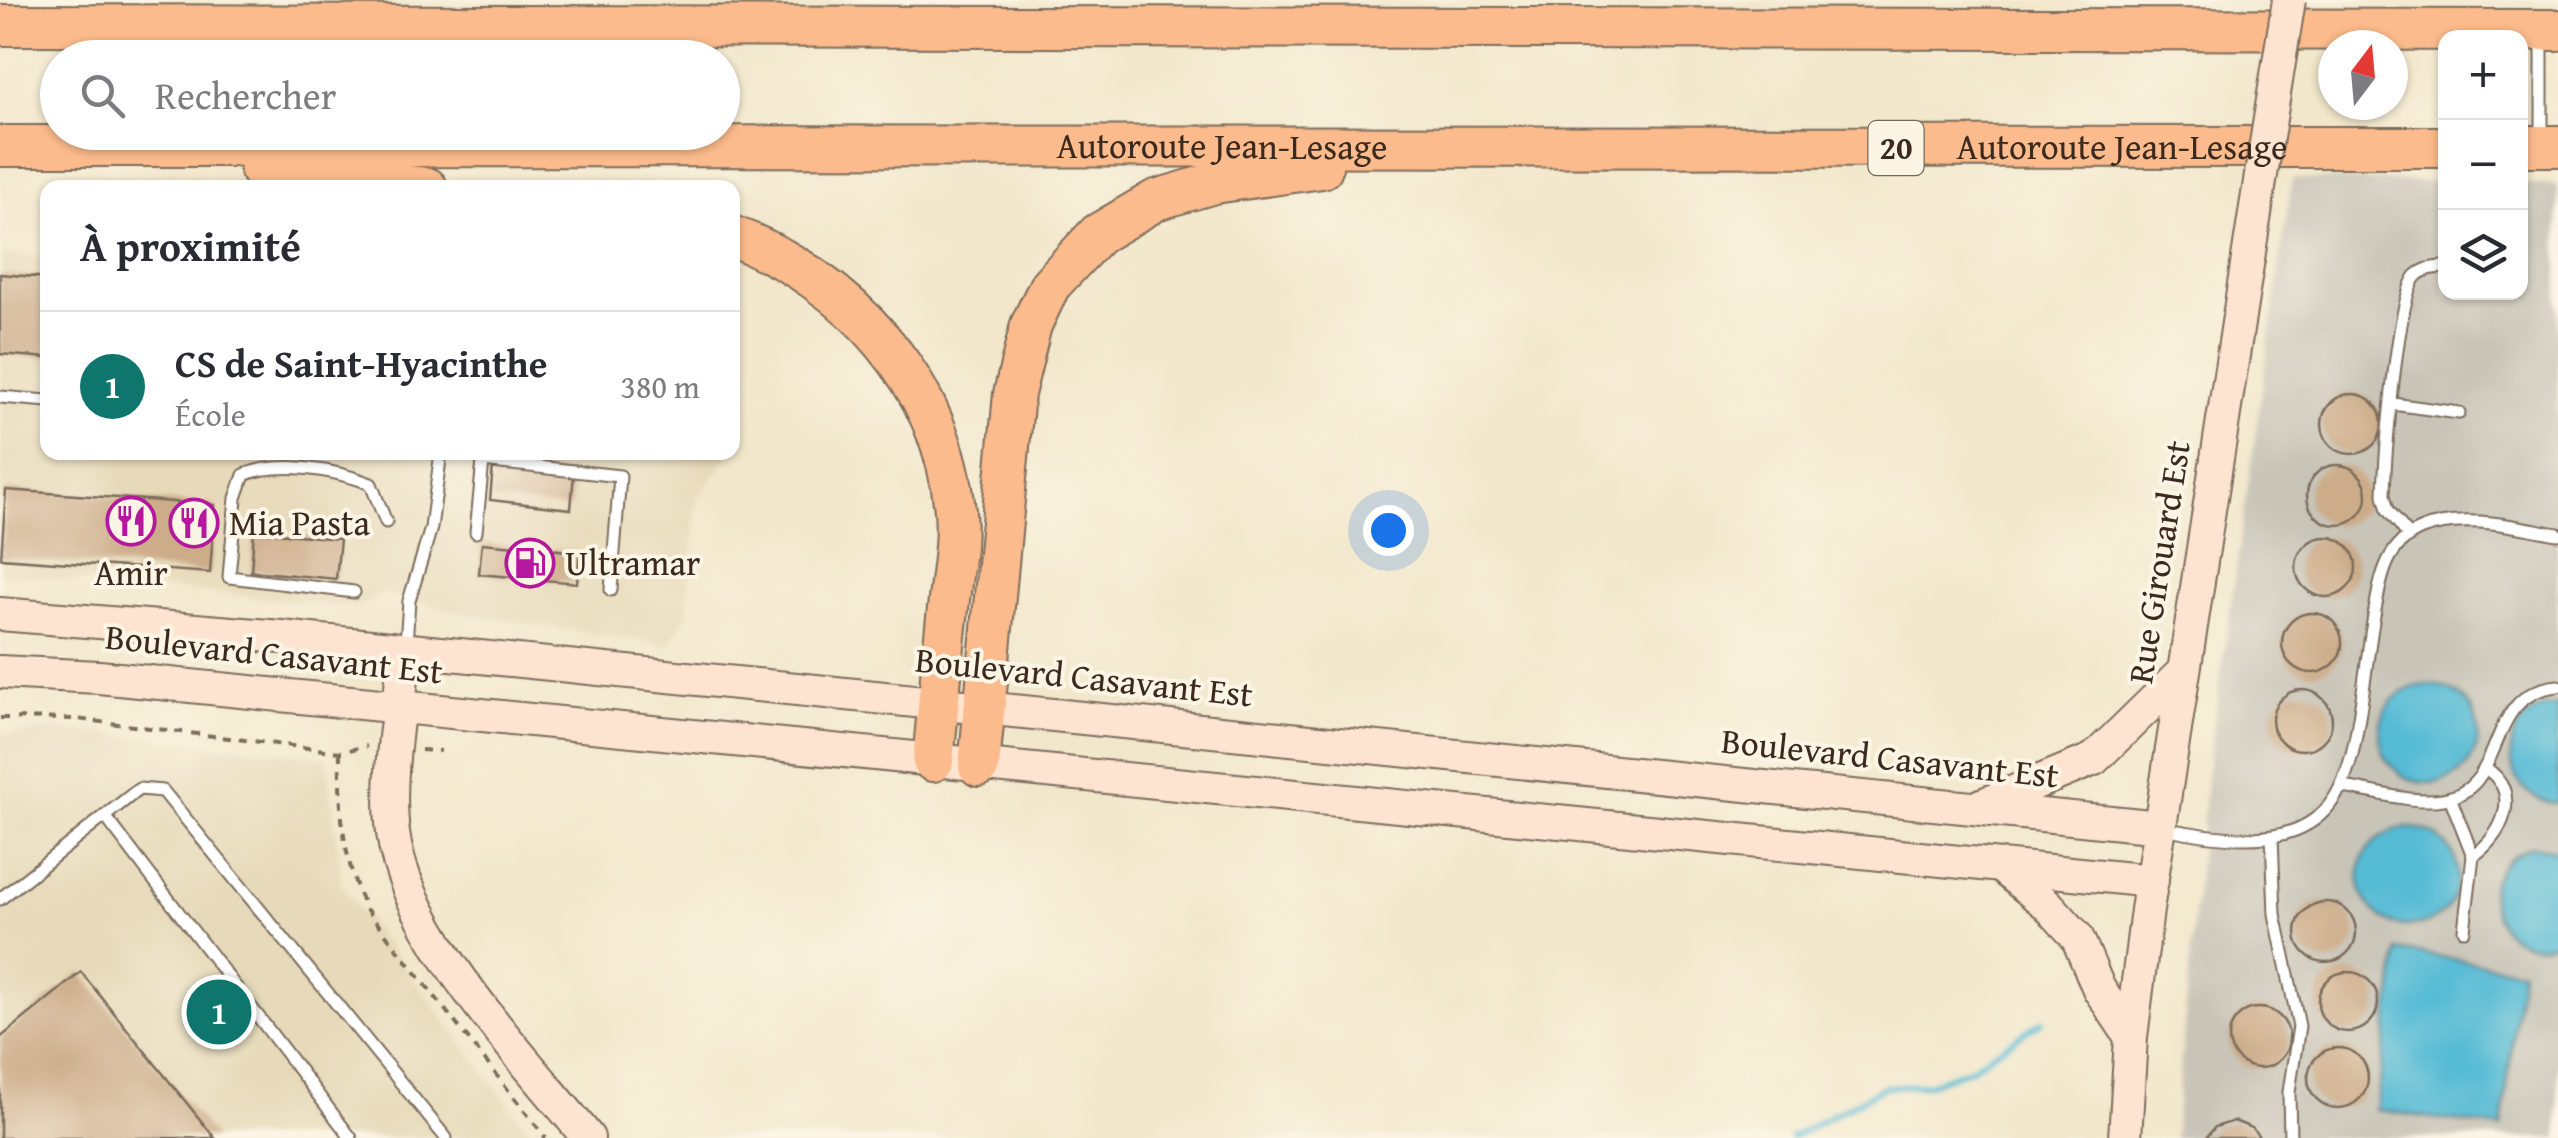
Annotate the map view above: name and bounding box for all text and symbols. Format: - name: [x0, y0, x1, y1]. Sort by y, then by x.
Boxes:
- north arrow: [2318, 30, 2408, 120]
- map controls: [2438, 30, 2528, 300]
- button: +: [2438, 30, 2528, 120]
- search box: [40, 40, 740, 150]
- text: Rechercher: [155, 67, 336, 123]
- icon: search: [75, 68, 130, 123]
- street label: Autoroute Jean-Lesage: [1056, 120, 1388, 172]
- button: −: [2438, 120, 2528, 210]
- road number: 20: [1868, 121, 1924, 175]
- street label: Autoroute Jean-Lesage: [1956, 121, 2288, 172]
- button: layers: [2438, 210, 2528, 300]
- text: À proximité: [80, 215, 301, 276]
- text: CS de Saint-Hyacinthe: [175, 335, 547, 391]
- text: 1: [104, 363, 121, 410]
- text: 380 m: [621, 363, 700, 410]
- text: École: [175, 391, 246, 438]
- street label: Rue Girouard Est: [2114, 437, 2203, 687]
- restaurant icon: Amir: [105, 495, 157, 547]
- restaurant icon: Mia Pasta: [168, 497, 220, 549]
- place label: Mia Pasta: [229, 497, 370, 548]
- your location: [1363, 505, 1414, 556]
- fuel station icon: Ultramar: [504, 537, 556, 589]
- place label: Ultramar: [565, 537, 700, 588]
- place label: Amir: [94, 547, 168, 598]
- street label: Boulevard Casavant Est: [103, 610, 445, 697]
- street label: Boulevard Casavant Est: [913, 633, 1255, 720]
- street label: Boulevard Casavant Est: [1719, 714, 2061, 801]
- pin: 1: [186, 974, 252, 1050]

